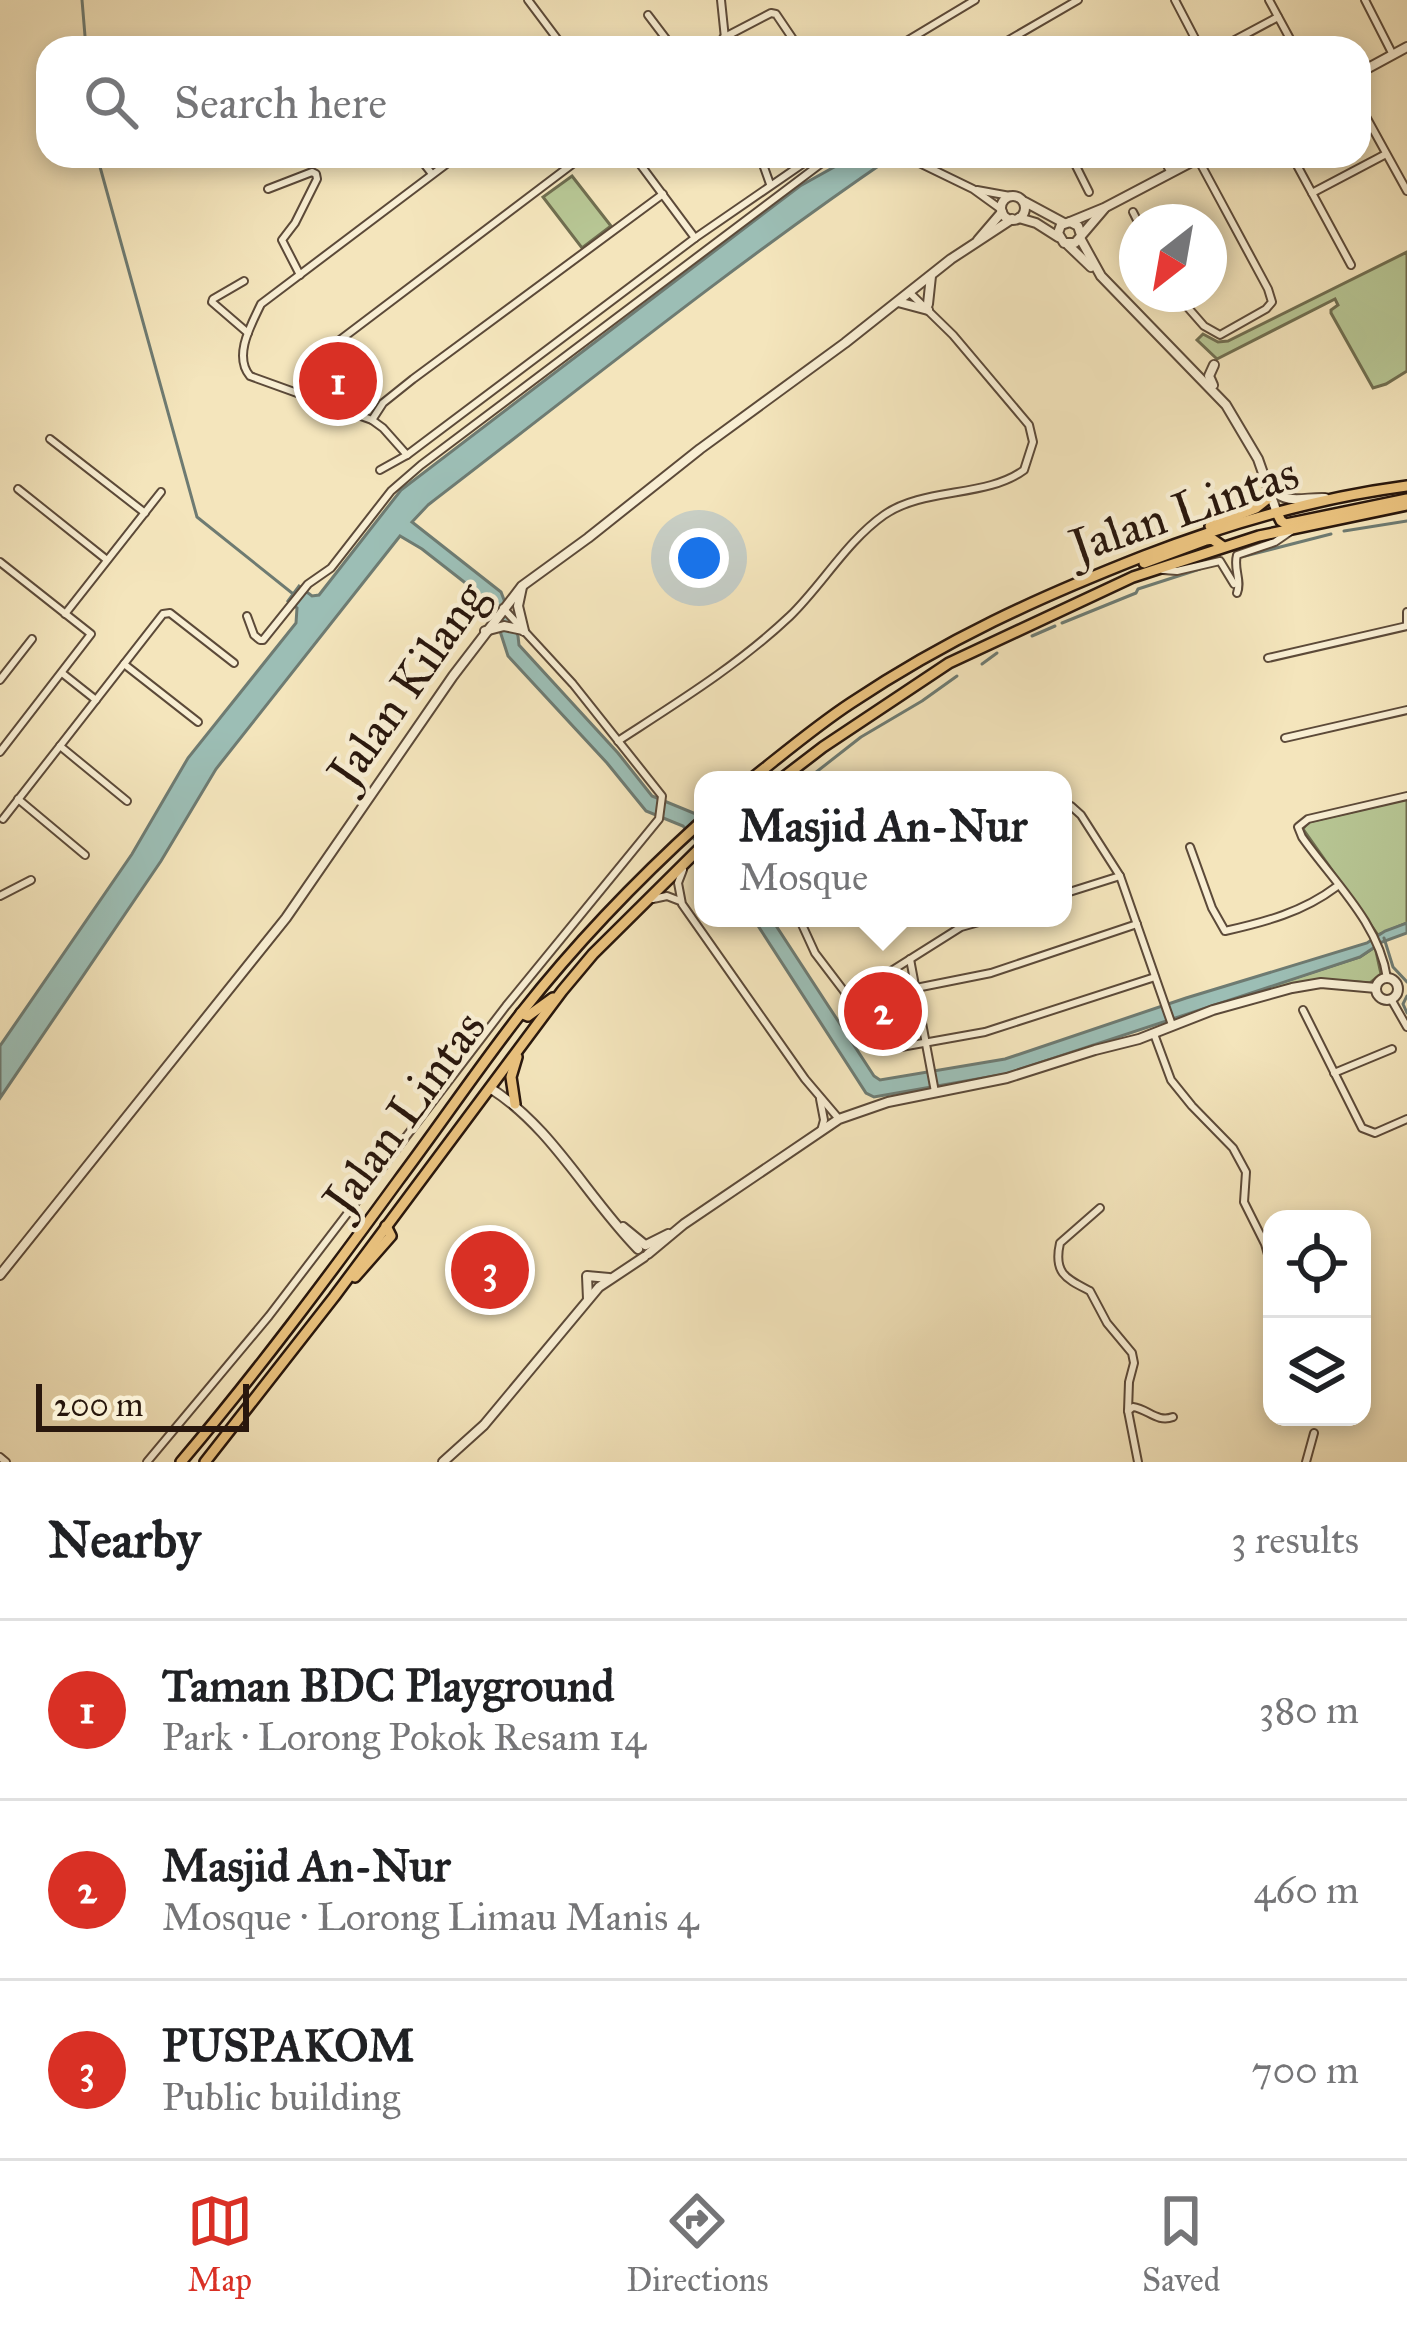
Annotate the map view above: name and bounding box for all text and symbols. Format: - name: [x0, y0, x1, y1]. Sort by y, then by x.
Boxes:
- search box: [36, 36, 1371, 168]
- icon: search: [78, 69, 144, 135]
- text: Search here: [174, 75, 387, 130]
- north arrow: [1119, 204, 1227, 312]
- pin: 1: [299, 336, 377, 426]
- street label: Jalan Lintas: [1057, 442, 1306, 577]
- your location: [669, 528, 729, 588]
- street label: Jalan Kilang: [312, 570, 499, 802]
- popup: [694, 771, 1072, 927]
- text: Masjid An-Nur: [739, 798, 1027, 853]
- text: Mosque: [739, 853, 868, 901]
- pin: 2: [844, 966, 922, 1056]
- street label: Jalan Lintas: [307, 999, 498, 1229]
- map controls: [1263, 1210, 1371, 1426]
- button: locate: [1263, 1210, 1371, 1318]
- pin: 3: [451, 1225, 529, 1315]
- button: layers: [1263, 1318, 1371, 1426]
- scale bar: [36, 1378, 249, 1431]
- text: 200 m: [54, 1385, 144, 1425]
- text: Nearby: [48, 1509, 200, 1571]
- text: 3 results: [1231, 1516, 1359, 1564]
- text: Taman BDC Playground: [162, 1658, 614, 1713]
- text: 1: [79, 1686, 95, 1734]
- text: 380 m: [1259, 1686, 1359, 1734]
- text: Park · Lorong Pokok Resam 14: [162, 1713, 646, 1761]
- text: Masjid An-Nur: [162, 1838, 451, 1893]
- text: 2: [77, 1866, 97, 1914]
- text: 460 m: [1253, 1866, 1359, 1914]
- text: Mosque · Lorong Limau Manis 4: [162, 1893, 698, 1941]
- text: PUSPAKOM: [162, 2018, 415, 2073]
- text: 3: [79, 2046, 95, 2094]
- text: 700 m: [1252, 2046, 1359, 2094]
- text: Public building: [162, 2073, 400, 2121]
- tab: Map: [187, 2188, 253, 2300]
- tab: Directions: [626, 2188, 768, 2300]
- tab: Saved: [1142, 2188, 1220, 2300]

